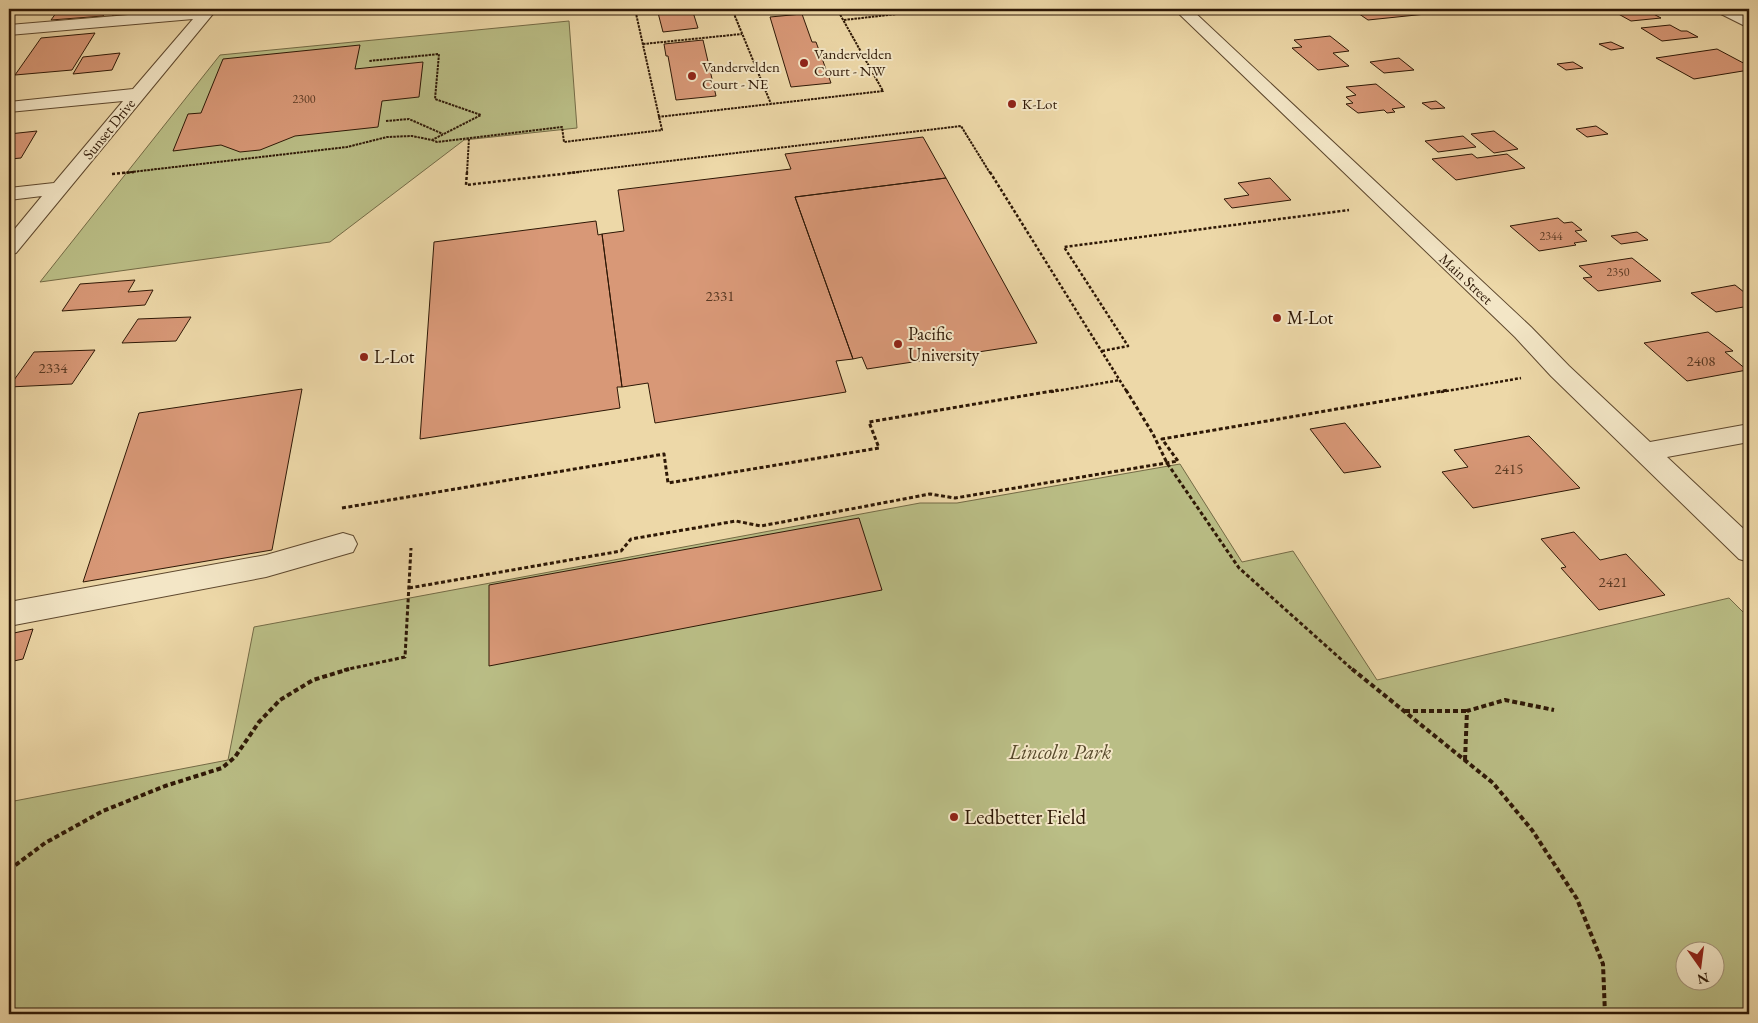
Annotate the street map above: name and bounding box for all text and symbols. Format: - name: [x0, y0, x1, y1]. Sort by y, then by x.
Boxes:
- place label: Vandervelden Court - NW: [814, 44, 892, 80]
- place label: Vandervelden Court - NE: [702, 57, 780, 93]
- marker: Vandervelden Court - NW: [798, 57, 810, 69]
- marker: Vandervelden Court - NE: [686, 70, 698, 82]
- house number: 2300: [292, 91, 316, 107]
- street label: Sunset Drive: [78, 94, 139, 163]
- place label: K-Lot: [1022, 94, 1058, 113]
- marker: K-Lot: [1006, 98, 1018, 110]
- house number: 2344: [1539, 228, 1563, 244]
- street label: Main Street: [1435, 249, 1497, 309]
- house number: 2350: [1606, 264, 1630, 280]
- house number: 2331: [706, 286, 734, 305]
- place label: M-Lot: [1287, 306, 1334, 329]
- marker: M-Lot: [1271, 312, 1283, 324]
- place label: Pacific University: [908, 322, 980, 366]
- marker: Pacific University: [892, 338, 904, 350]
- place label: L-Lot: [374, 345, 415, 368]
- marker: L-Lot: [358, 351, 370, 363]
- house number: 2408: [1687, 351, 1715, 370]
- house number: 2334: [39, 358, 68, 377]
- house number: 2415: [1495, 459, 1523, 478]
- house number: 2421: [1599, 572, 1627, 591]
- park label: Lincoln Park: [1008, 738, 1112, 765]
- place label: Ledbetter Field: [964, 803, 1087, 830]
- marker: Ledbetter Field: [948, 811, 960, 823]
- north arrow: [1676, 940, 1726, 990]
- text: N: [1695, 969, 1711, 989]

